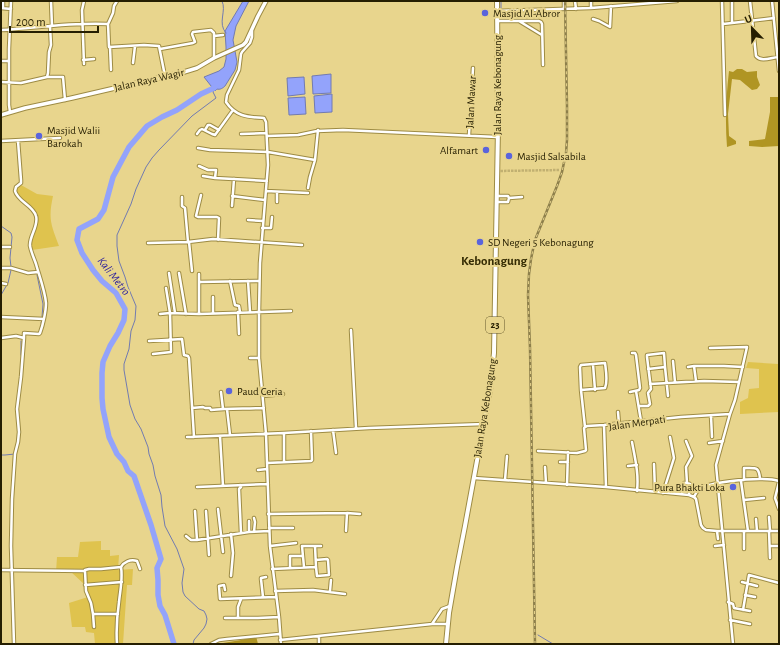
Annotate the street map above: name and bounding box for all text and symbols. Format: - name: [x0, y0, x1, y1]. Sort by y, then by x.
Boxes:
- scale bar: [10, 8, 98, 34]
- marker: Masjid Al-Abror: [480, 8, 490, 18]
- place label: Masjid Al-Abror: [493, 8, 560, 19]
- north arrow: [732, 8, 772, 48]
- text: U: [743, 13, 754, 26]
- text: 200 m: [16, 16, 46, 28]
- street label: Jalan Raya Kebonagung: [492, 34, 503, 135]
- street label: Jalan Raya Wagir: [113, 66, 186, 93]
- street label: Jalan Mawar: [464, 75, 478, 129]
- place label: Masjid Walii Barokah: [47, 125, 100, 149]
- marker: Masjid Walii Barokah: [34, 131, 44, 141]
- place label: Alfamart: [440, 145, 478, 156]
- marker: Alfamart: [481, 145, 491, 155]
- marker: Masjid Salsabila: [504, 151, 514, 161]
- place label: Masjid Salsabila: [517, 151, 586, 162]
- marker: SD Negeri 5 Kebonagung: [475, 237, 485, 247]
- place label: SD Negeri 5 Kebonagung: [488, 237, 594, 248]
- water label: Kali Metro: [96, 255, 133, 297]
- district label: Kebonagung: [461, 255, 528, 268]
- road number: 23: [486, 317, 504, 333]
- street label: Jalan Raya Kebonagung: [472, 357, 498, 458]
- marker: Paud Ceria: [224, 386, 234, 396]
- place label: Paud Ceria: [237, 386, 283, 397]
- street label: Jalan Merpati: [608, 414, 666, 432]
- place label: Pura Bhakti Loka: [654, 482, 725, 493]
- marker: Pura Bhakti Loka: [728, 482, 738, 492]

